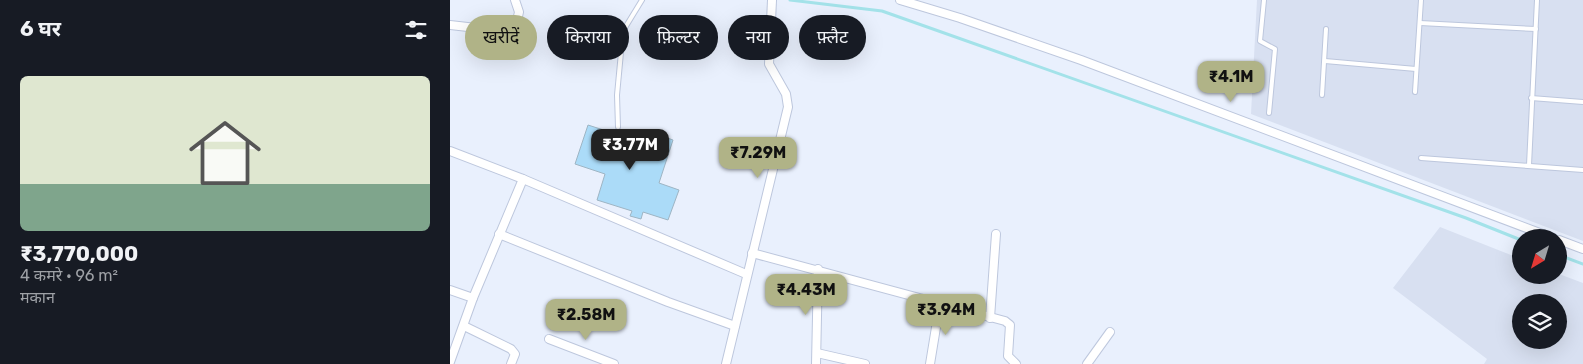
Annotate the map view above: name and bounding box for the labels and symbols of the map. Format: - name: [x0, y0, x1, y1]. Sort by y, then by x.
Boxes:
- pin: ₹4.1M: [1196, 61, 1266, 103]
- pin: ₹3.77M: [589, 128, 671, 171]
- pin: ₹7.29M: [717, 136, 799, 179]
- north arrow: [1512, 229, 1568, 284]
- pin: ₹4.43M: [765, 274, 847, 316]
- pin: ₹3.94M: [905, 294, 987, 336]
- pin: ₹2.58M: [545, 298, 627, 341]

